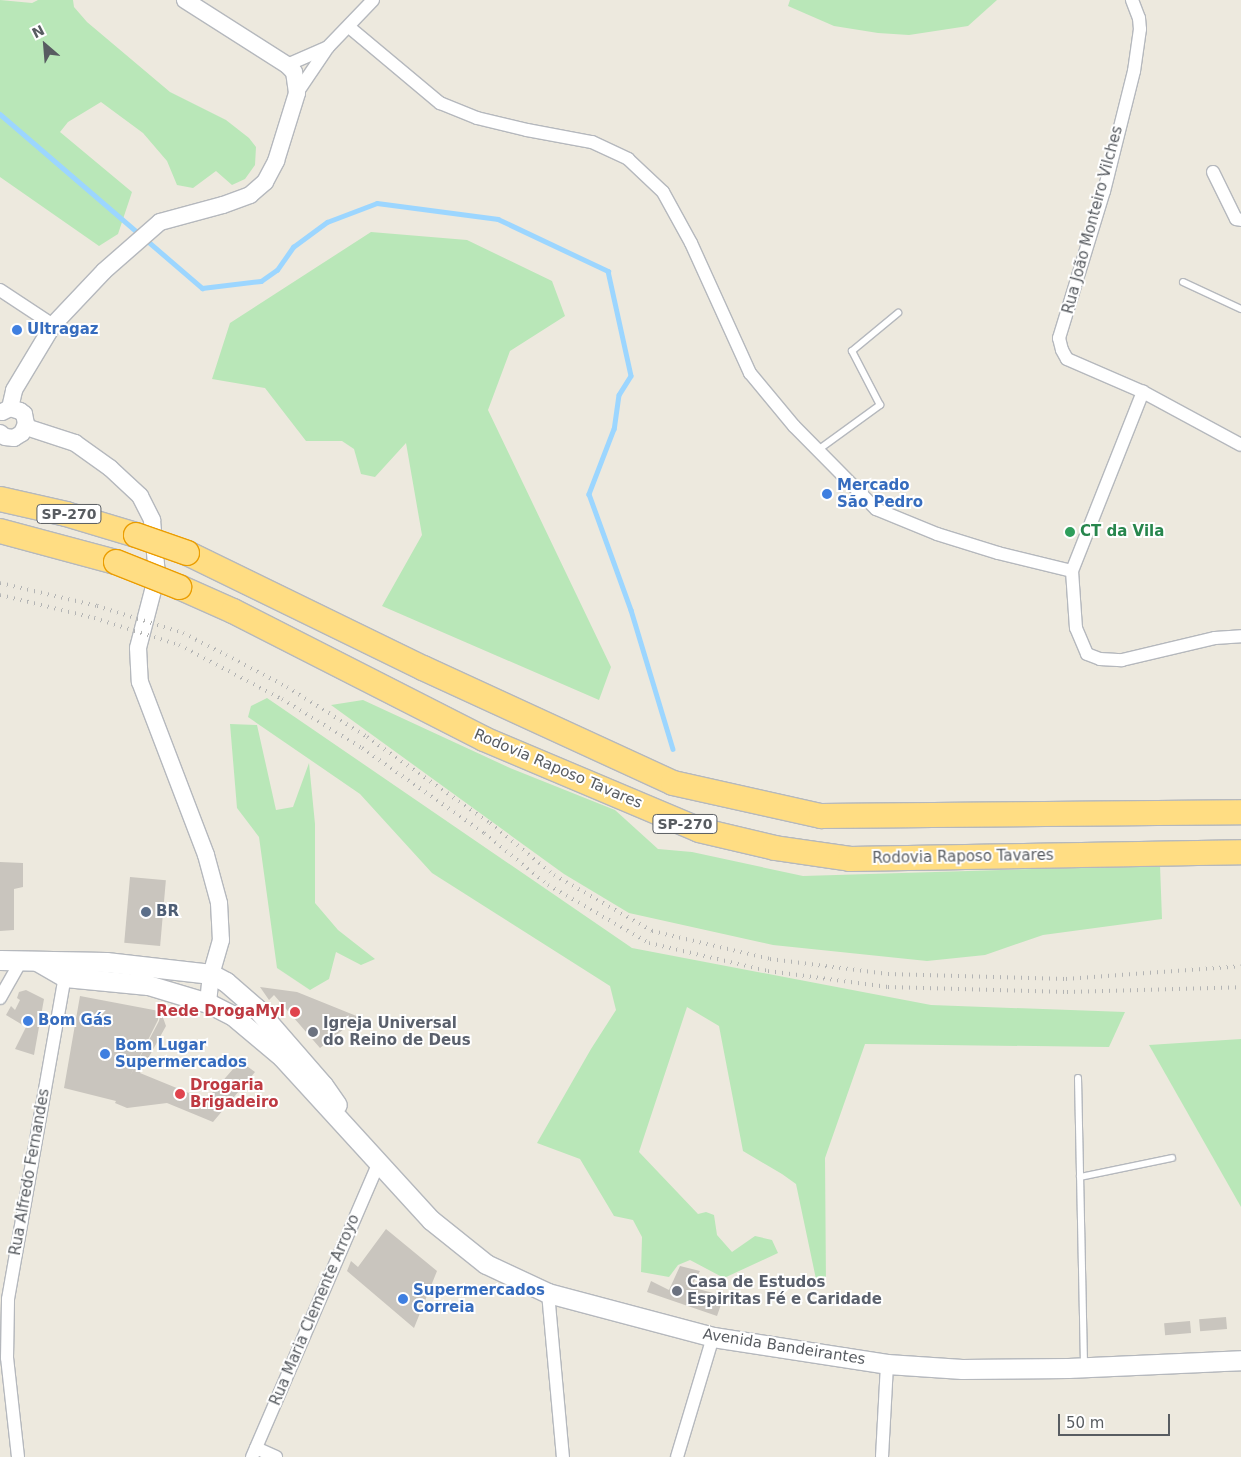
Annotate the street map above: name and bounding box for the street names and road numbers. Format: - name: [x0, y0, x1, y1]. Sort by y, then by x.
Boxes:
- street label: Rua João Monteiro Vilches: [1059, 124, 1127, 316]
- road number: SP-270: [35, 502, 103, 526]
- street label: Rodovia Raposo Tavares: [471, 725, 645, 813]
- road number: SP-270: [651, 812, 719, 836]
- street label: Rodovia Raposo Tavares: [872, 846, 1054, 868]
- street label: Rua Alfredo Fernandes: [6, 1087, 54, 1257]
- street label: Rua Maria Clemente Arroyo: [266, 1212, 364, 1408]
- street label: Avenida Bandeirantes: [701, 1325, 867, 1369]

